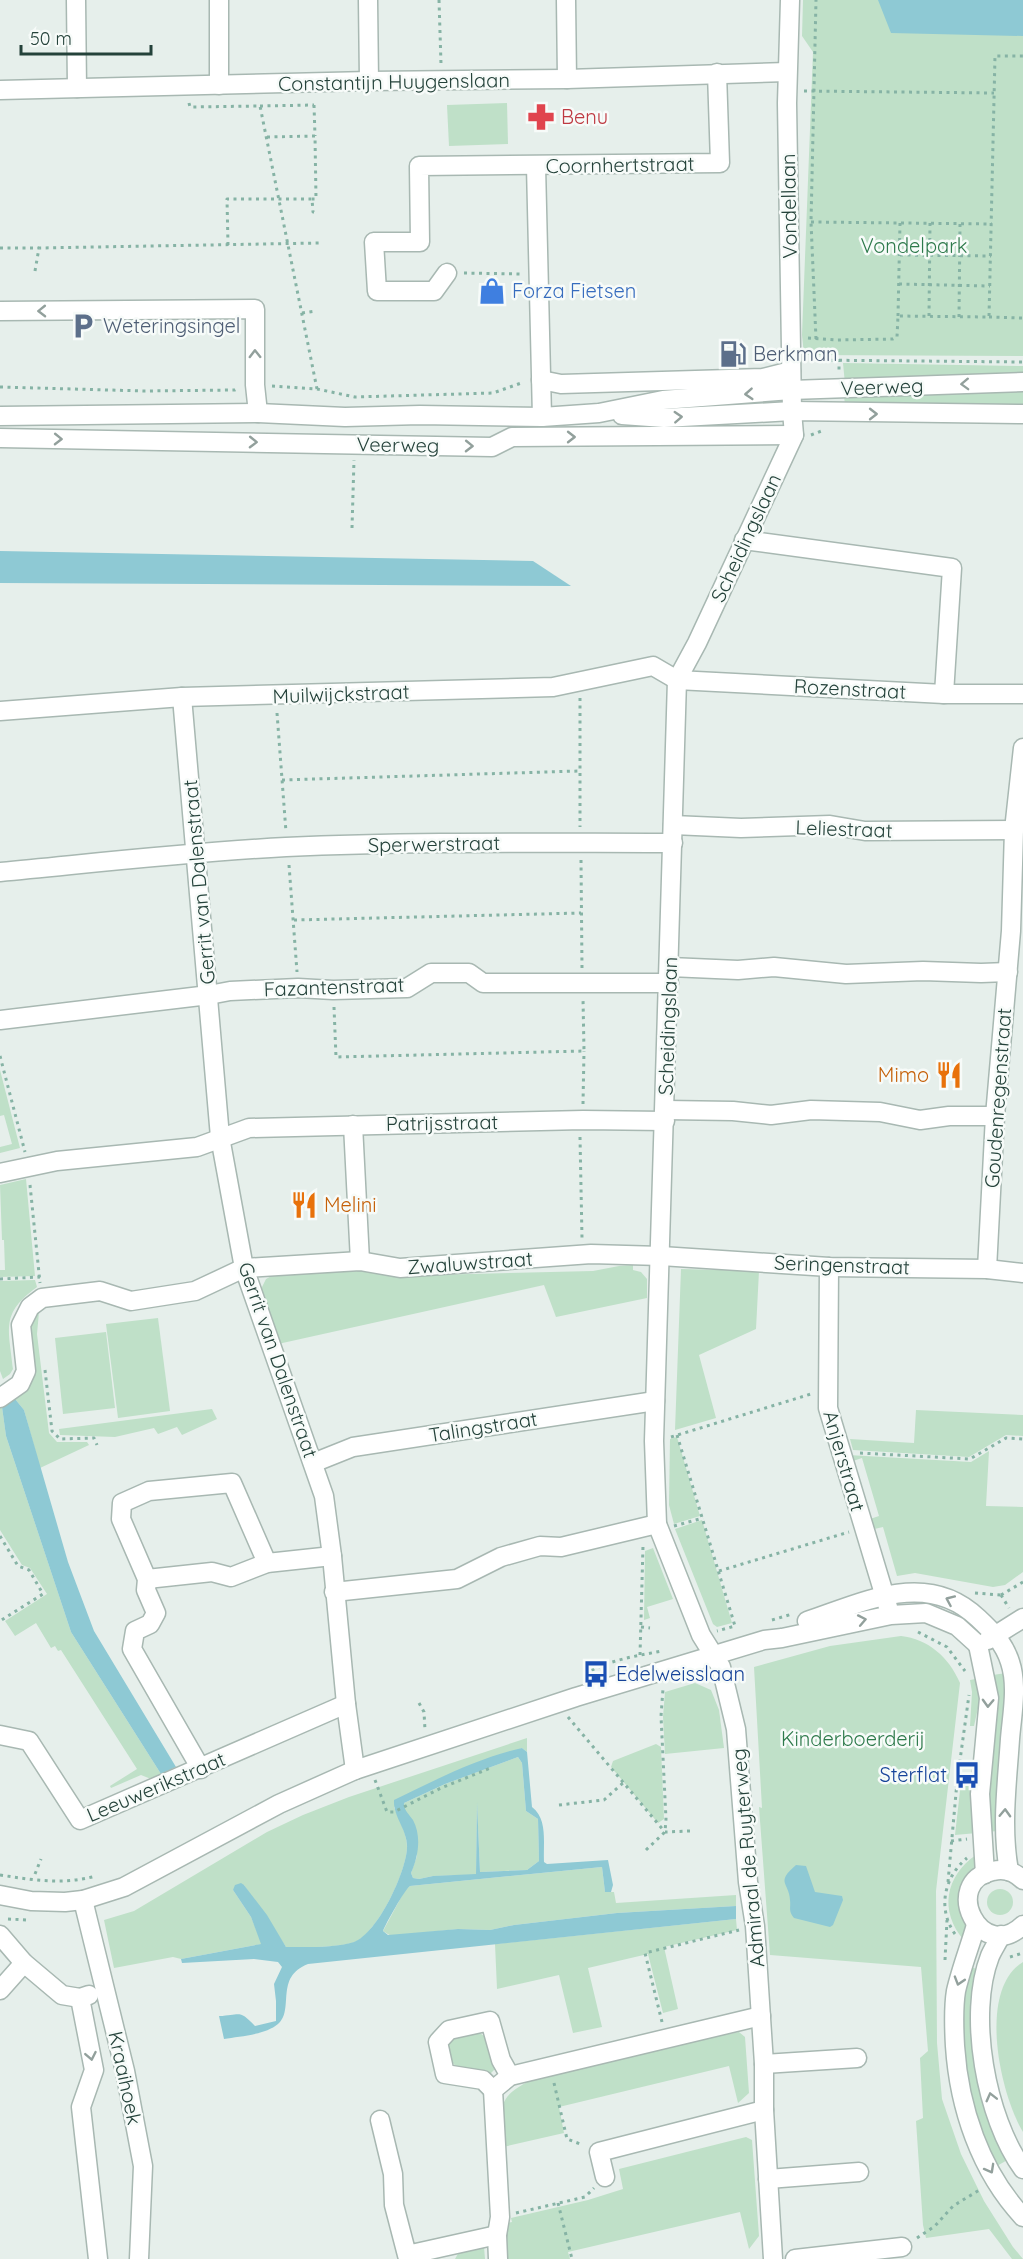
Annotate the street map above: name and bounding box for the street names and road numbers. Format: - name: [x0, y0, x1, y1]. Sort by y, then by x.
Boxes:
- street label: Constantijn Huygenslaan: [278, 67, 510, 96]
- street label: Coornhertstraat: [545, 151, 695, 178]
- street label: Vondellaan: [775, 153, 802, 259]
- street label: Veerweg: [840, 373, 924, 400]
- street label: Veerweg: [356, 431, 440, 458]
- street label: Scheidingslaan: [705, 470, 786, 606]
- street label: Rozenstraat: [793, 673, 907, 704]
- street label: Muilwijckstraat: [272, 679, 410, 708]
- street label: Gerrit van Dalenstraat: [177, 778, 220, 985]
- street label: Leliestraat: [795, 814, 893, 843]
- street label: Sperwerstraat: [368, 830, 501, 857]
- street label: Scheidingslaan: [653, 956, 682, 1096]
- street label: Fazantenstraat: [263, 972, 405, 1001]
- street label: Goudenregenstraat: [979, 1007, 1016, 1189]
- street label: Patrijsstraat: [386, 1109, 499, 1136]
- street label: Zwaluwstraat: [406, 1246, 534, 1279]
- street label: Seringenstraat: [774, 1250, 911, 1279]
- street label: Gerrit van Dalenstraat: [233, 1259, 324, 1461]
- street label: Talingstraat: [427, 1406, 539, 1447]
- street label: Anjerstraat: [818, 1408, 871, 1514]
- street label: Leeuwerikstraat: [83, 1746, 229, 1827]
- street label: Admiraal de Ruyterweg: [725, 1747, 770, 1969]
- street label: Kraaihoek: [103, 2029, 148, 2127]

